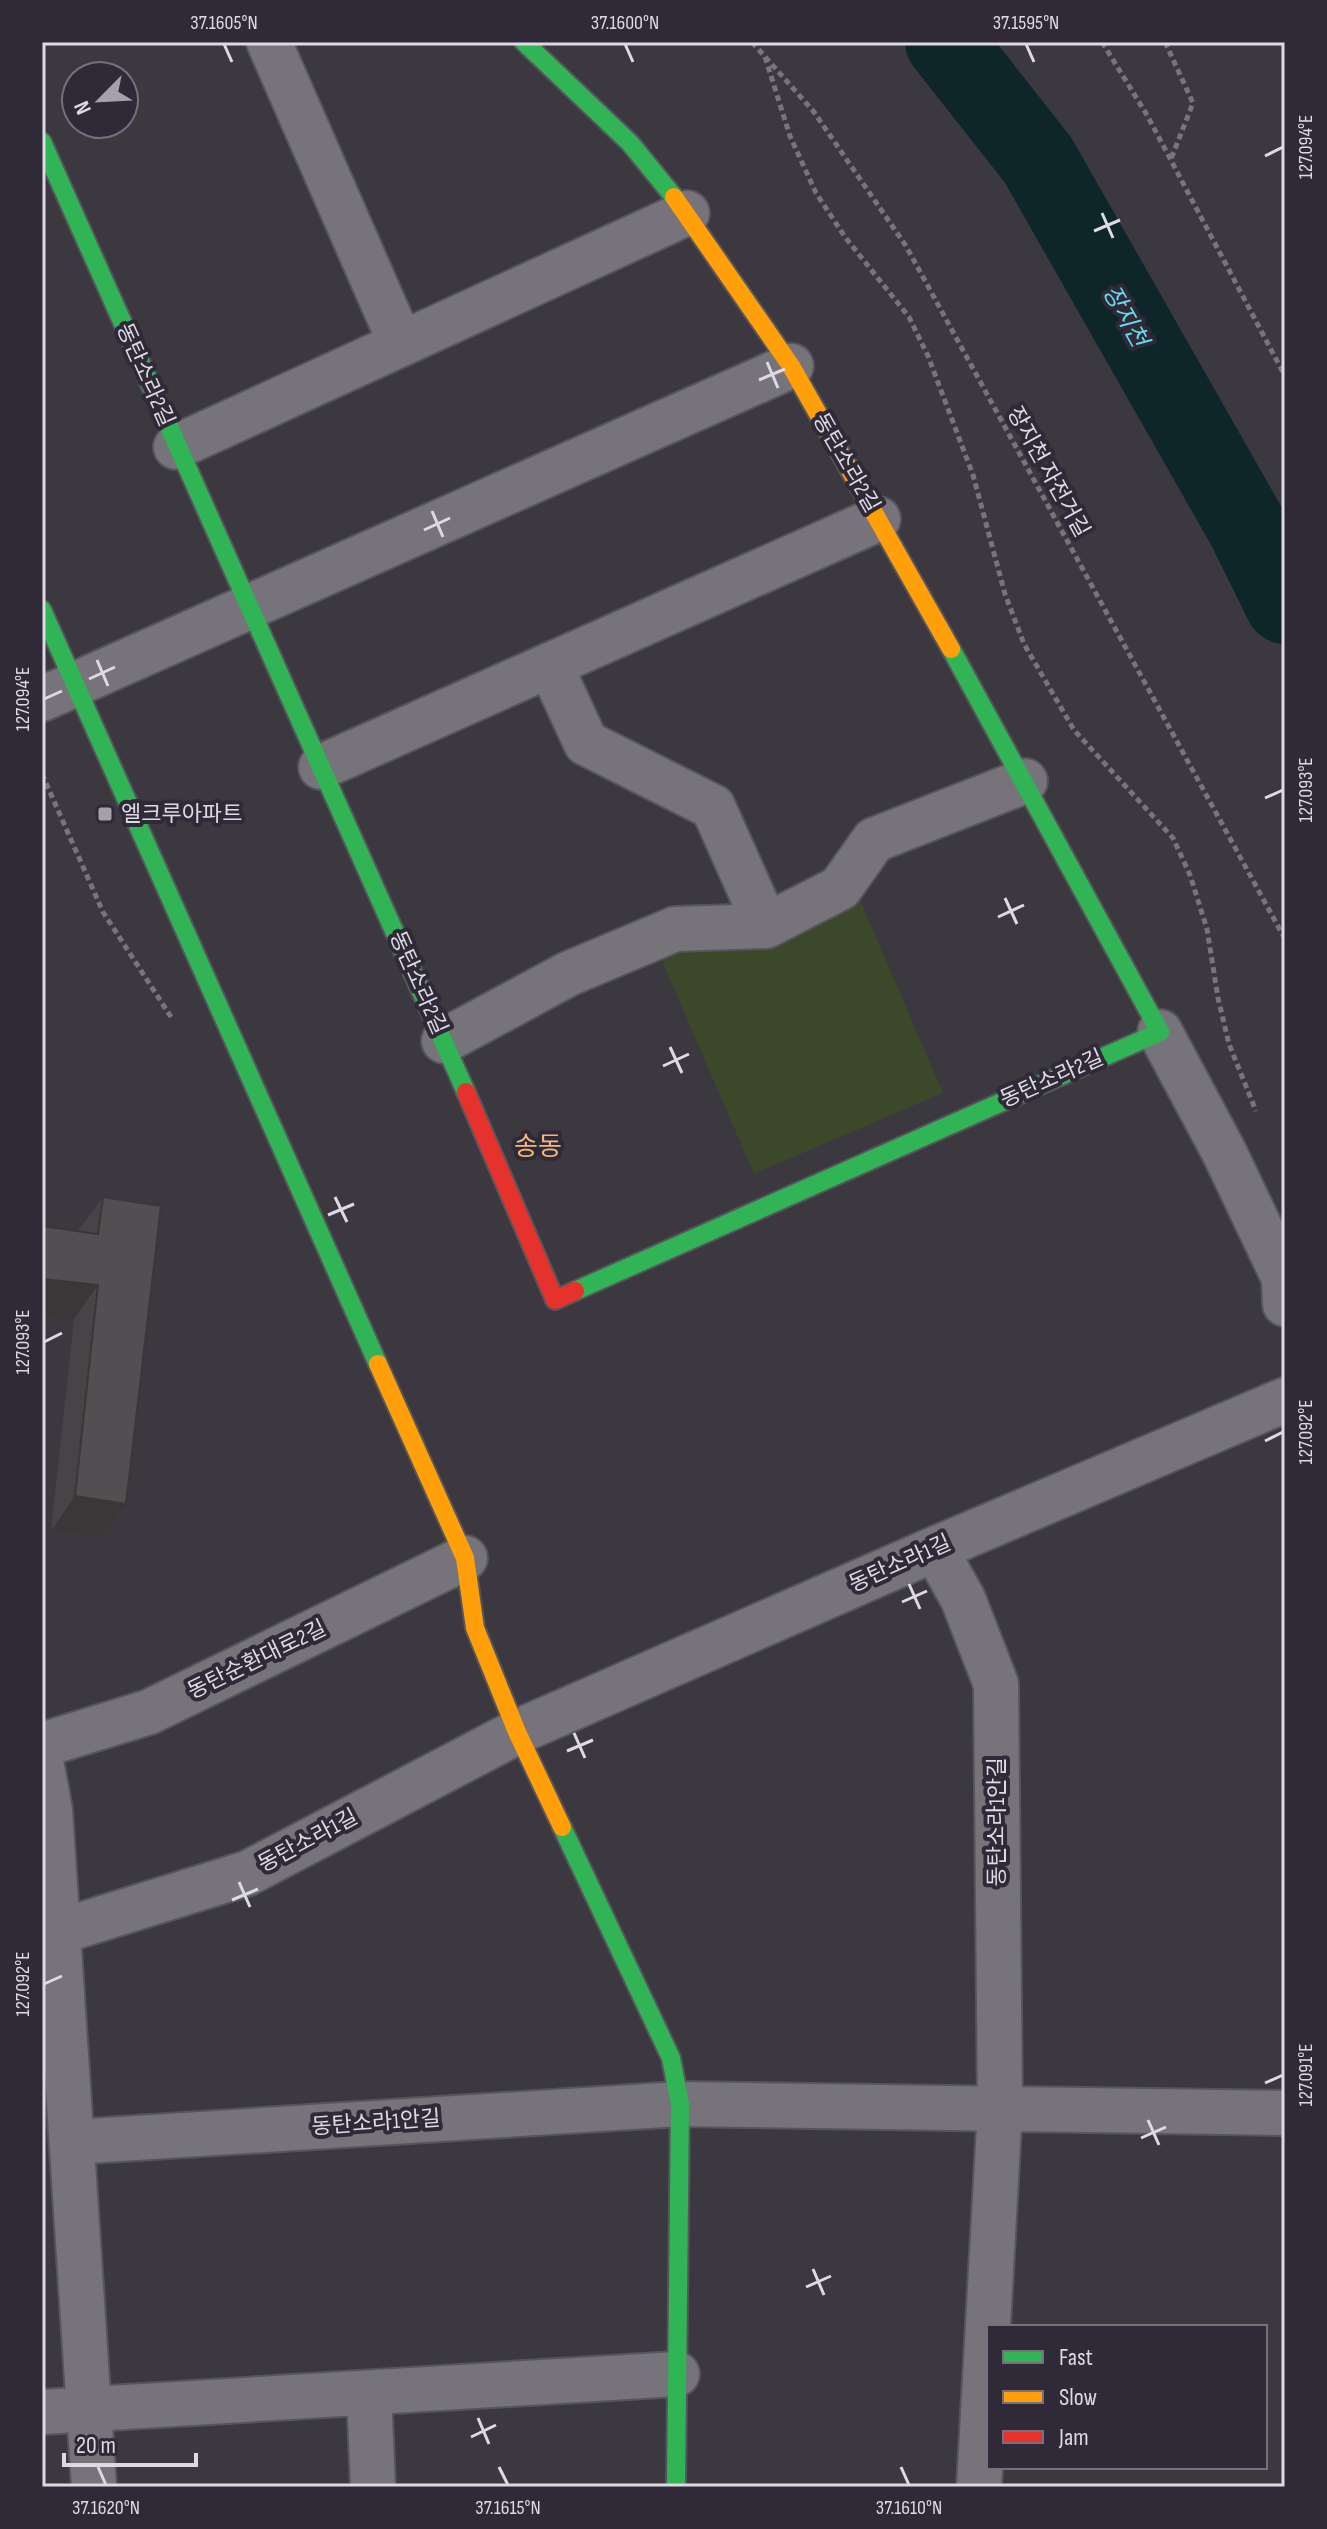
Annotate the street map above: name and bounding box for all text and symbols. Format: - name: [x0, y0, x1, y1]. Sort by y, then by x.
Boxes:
- text: 37.1605°N: [190, 11, 258, 35]
- text: 37.1600°N: [591, 11, 659, 35]
- text: 37.1595°N: [993, 11, 1059, 35]
- north arrow: [60, 60, 140, 140]
- text: N: [68, 97, 98, 118]
- text: 127.094°E: [1294, 115, 1318, 179]
- water label: 장지천: [1096, 280, 1155, 355]
- street label: 동탄소라2길: [110, 319, 180, 431]
- street label: 장지천 자전거길: [1001, 402, 1095, 542]
- street label: 동탄소라2길: [807, 409, 885, 517]
- text: 127.094°E: [11, 667, 35, 731]
- text: 127.093°E: [1294, 757, 1318, 823]
- place label: 엘크루아파트: [121, 801, 242, 828]
- marker: 엘크루아파트: [96, 805, 114, 823]
- street label: 동탄소라2길: [383, 927, 453, 1039]
- street label: 동탄소라2길: [996, 1044, 1108, 1114]
- district label: 송동: [514, 1132, 562, 1163]
- text: 127.093°E: [11, 1309, 35, 1375]
- text: 127.092°E: [1294, 1399, 1318, 1465]
- street label: 동탄소라1길: [845, 1530, 955, 1598]
- street label: 동탄순환대로2길: [183, 1615, 331, 1705]
- street label: 동탄소라1안길: [984, 1757, 1011, 1887]
- street label: 동탄소라1길: [254, 1804, 362, 1878]
- text: 127.092°E: [11, 1951, 35, 2017]
- text: 127.091°E: [1294, 2044, 1318, 2106]
- street label: 동탄소라1안길: [311, 2105, 441, 2141]
- legend: [987, 2325, 1267, 2469]
- text: Fast: [1059, 2343, 1093, 2372]
- text: Slow: [1059, 2383, 1097, 2412]
- scale bar: [64, 2417, 196, 2467]
- text: Jam: [1058, 2423, 1089, 2452]
- text: 20 m: [76, 2431, 116, 2460]
- text: 37.1620°N: [72, 2496, 140, 2520]
- text: 37.1615°N: [475, 2496, 541, 2520]
- text: 37.1610°N: [876, 2496, 942, 2520]

